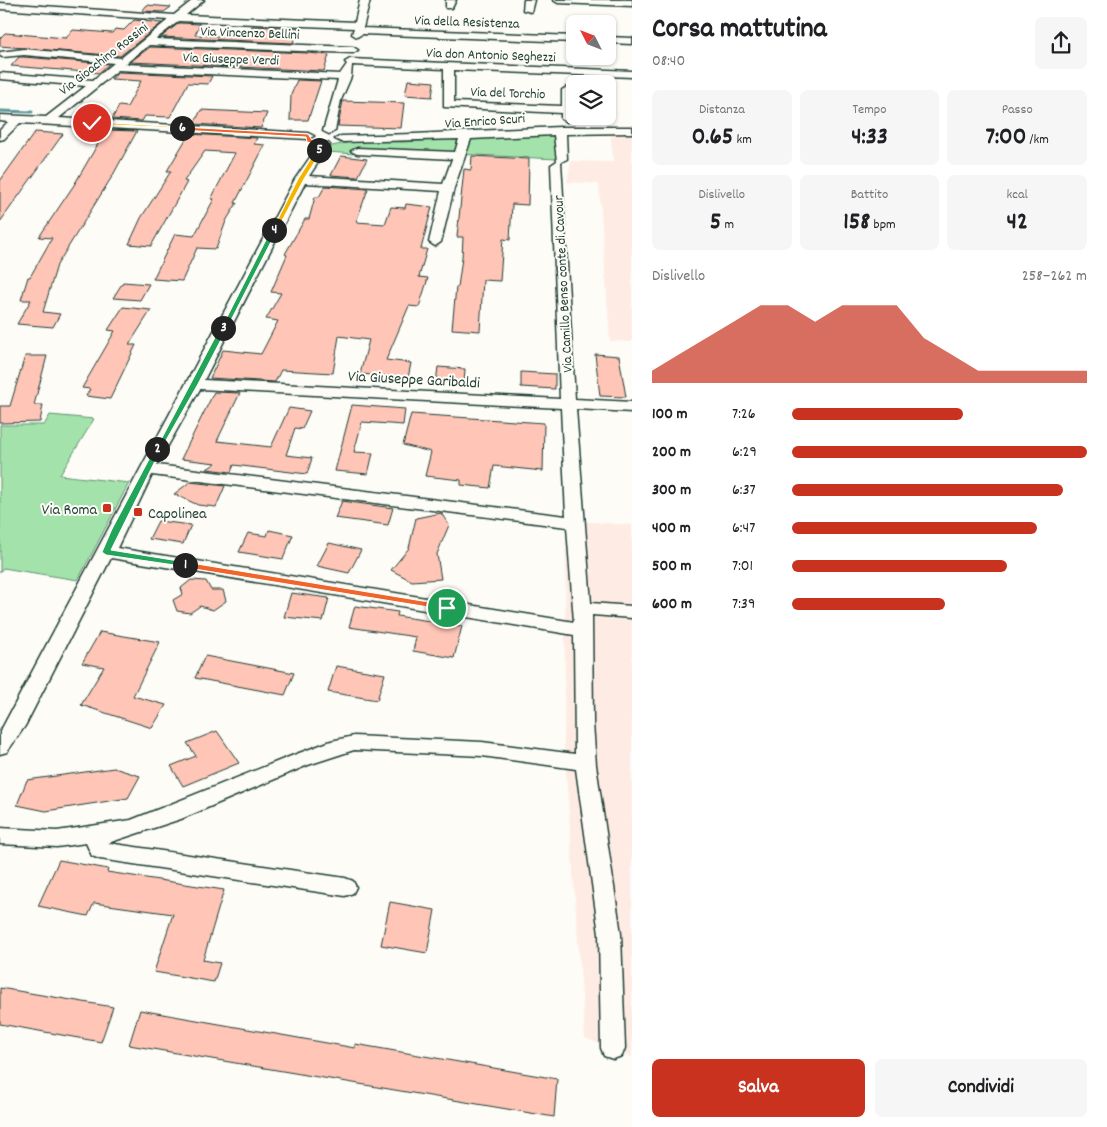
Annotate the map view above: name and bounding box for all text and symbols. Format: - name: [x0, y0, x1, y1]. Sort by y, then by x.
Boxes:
- street label: Via della Resistenza: [414, 11, 520, 35]
- text: Corsa mattutina: [652, 11, 827, 51]
- north arrow: [566, 15, 616, 65]
- map controls: [566, 15, 616, 125]
- button: share: [1035, 17, 1087, 69]
- street label: Via Gioachino Rossini: [55, 18, 153, 101]
- street label: Via Vincenzo Bellini: [200, 22, 300, 46]
- street label: Via don Antonio Seghezzi: [426, 44, 557, 68]
- street label: Via Giuseppe Verdi: [182, 48, 280, 72]
- text: 08:40: [652, 50, 685, 73]
- button: layers: [566, 75, 616, 125]
- street label: Via del Torchio: [470, 83, 546, 105]
- text: Distanza: [699, 100, 745, 120]
- text: Tempo: [852, 100, 887, 120]
- text: Passo: [1002, 100, 1033, 120]
- pin: [71, 102, 113, 144]
- icon: check: [78, 109, 106, 137]
- street label: Via Enrico Scuri: [444, 109, 526, 135]
- pin: 6: [170, 116, 194, 140]
- text: 6: [179, 118, 186, 138]
- text: 0.65: [692, 120, 733, 156]
- text: 4:33: [851, 120, 888, 156]
- text: 7:00: [985, 120, 1026, 156]
- text: km: [733, 130, 752, 150]
- text: /km: [1026, 130, 1049, 150]
- pin: 5: [306, 138, 332, 162]
- text: 5: [316, 140, 323, 160]
- text: Dislivello: [699, 185, 745, 205]
- text: Battito: [851, 185, 888, 205]
- text: kcal: [1007, 185, 1028, 205]
- street label: Via Camillo Benso conte di Cavour: [549, 194, 579, 373]
- text: 5: [710, 205, 721, 241]
- text: 158: [843, 205, 870, 241]
- text: 42: [1007, 205, 1028, 241]
- text: m: [721, 215, 734, 235]
- text: bpm: [870, 215, 896, 235]
- pin: 4: [262, 218, 286, 242]
- text: 4: [272, 220, 277, 240]
- text: Dislivello: [652, 265, 705, 288]
- text: 258–262 m: [1022, 265, 1087, 288]
- pin: 3: [210, 316, 236, 340]
- text: 3: [220, 318, 227, 338]
- street label: Via Giuseppe Garibaldi: [347, 366, 480, 395]
- text: 100 m: [652, 403, 688, 426]
- text: 7:26: [732, 403, 756, 426]
- pin: 2: [144, 436, 170, 462]
- text: 2: [154, 439, 161, 459]
- text: 200 m: [652, 441, 691, 464]
- text: 6:29: [732, 441, 757, 464]
- text: 300 m: [652, 479, 691, 502]
- text: 6:37: [732, 479, 756, 502]
- place label: Via Roma: [42, 499, 97, 522]
- marker: Via Roma: [101, 502, 113, 514]
- place label: Capolinea: [148, 503, 207, 526]
- marker: Capolinea: [132, 506, 144, 518]
- text: 400 m: [652, 517, 691, 540]
- text: 6:47: [732, 517, 755, 540]
- pin: 1: [172, 552, 198, 578]
- text: 1: [184, 555, 187, 575]
- text: 500 m: [652, 555, 692, 578]
- text: 7:01: [732, 555, 753, 578]
- pin: [426, 587, 468, 629]
- text: 600 m: [652, 593, 692, 616]
- text: 7:39: [732, 593, 755, 616]
- icon: arrive: [433, 594, 461, 622]
- button: Salva: [652, 1059, 865, 1117]
- button: Condividi: [875, 1059, 1087, 1117]

